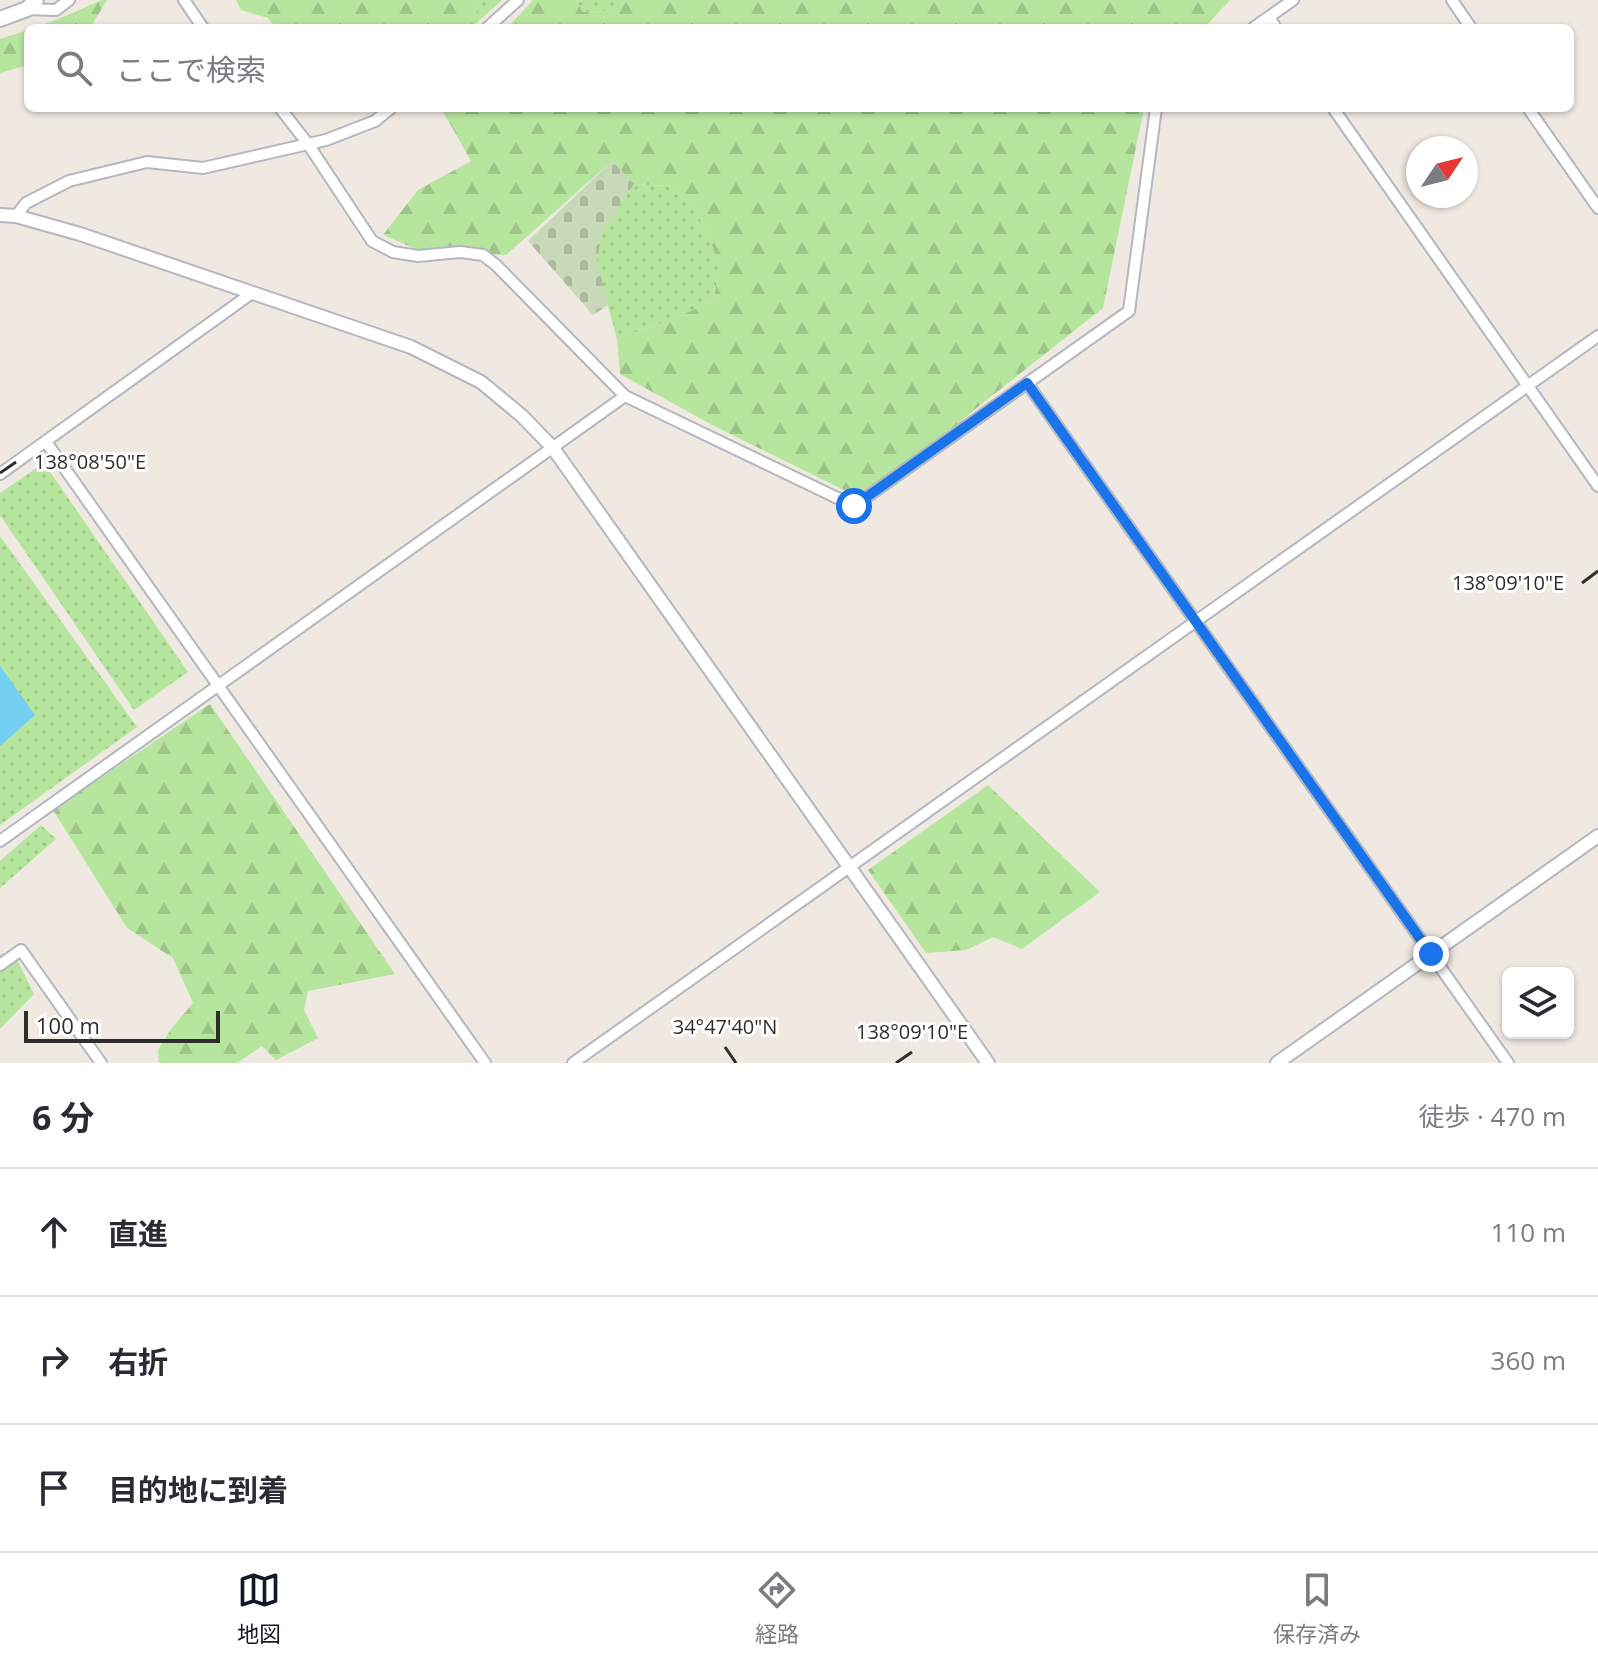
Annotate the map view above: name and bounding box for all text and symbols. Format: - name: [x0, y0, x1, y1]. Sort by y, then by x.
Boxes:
- search box: [24, 24, 1574, 112]
- icon: search: [52, 46, 96, 90]
- text: ここで検索: [116, 49, 266, 90]
- north arrow: [1406, 136, 1478, 208]
- text: 138°08'50"E: [34, 448, 146, 475]
- route start: [836, 488, 872, 524]
- text: 138°09'10"E: [1452, 569, 1564, 596]
- route end: [1413, 936, 1449, 972]
- map controls: [1502, 967, 1574, 1039]
- button: layers: [1502, 967, 1574, 1039]
- scale bar: [24, 1007, 220, 1043]
- text: 100 m: [36, 1010, 100, 1040]
- text: 34°47'40"N: [673, 1013, 777, 1040]
- text: 138°09'10"E: [856, 1018, 968, 1045]
- text: 6 分: [32, 1094, 94, 1140]
- text: 徒歩 · 470 m: [1418, 1098, 1566, 1134]
- icon: ahead: [32, 1210, 76, 1254]
- text: 直進: [108, 1213, 168, 1254]
- text: 110 m: [1491, 1214, 1566, 1250]
- icon: right: [32, 1338, 76, 1382]
- text: 右折: [108, 1341, 168, 1382]
- text: 360 m: [1491, 1342, 1566, 1378]
- icon: arrive: [32, 1466, 76, 1510]
- text: 目的地に到着: [108, 1469, 288, 1510]
- tab: 地図: [237, 1568, 281, 1648]
- tab: 経路: [755, 1568, 799, 1648]
- tab: 保存済み: [1273, 1568, 1361, 1648]

